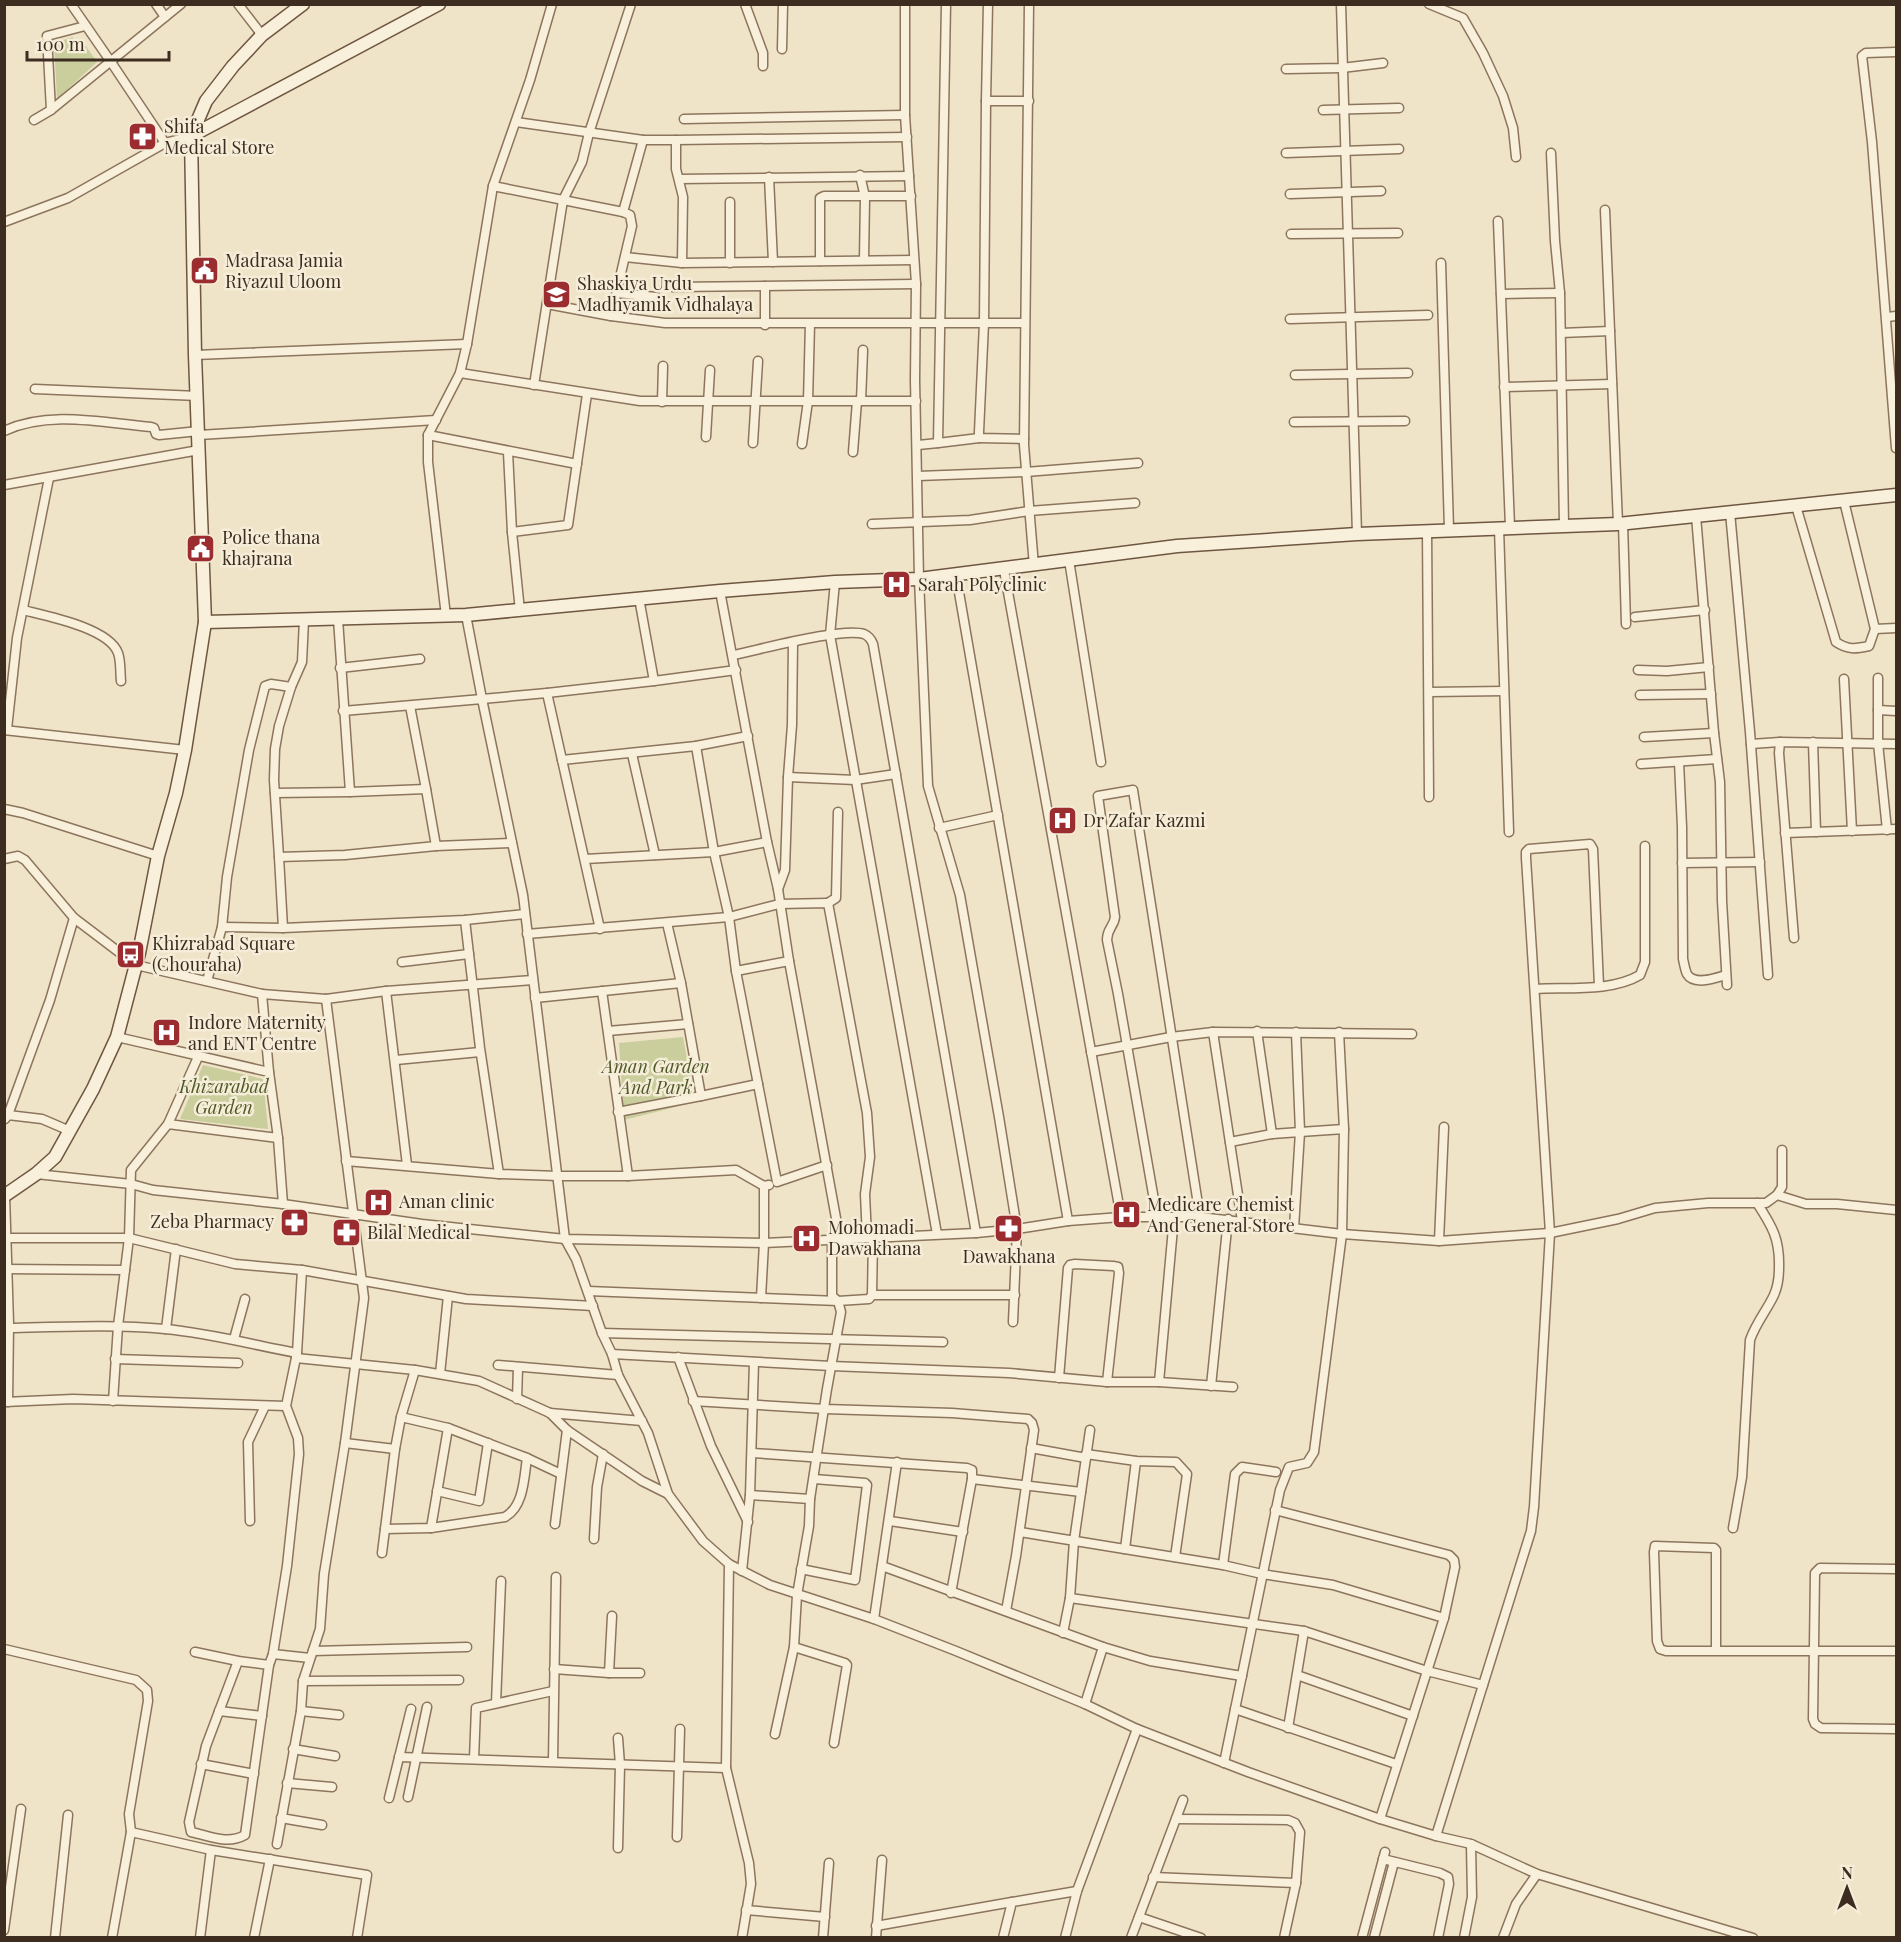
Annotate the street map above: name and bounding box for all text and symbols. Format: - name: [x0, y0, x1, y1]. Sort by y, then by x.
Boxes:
- scale bar: [27, 24, 170, 62]
- text: 100 m: [36, 32, 85, 56]
- place label: Shifa Medical Store: [164, 114, 274, 159]
- pharmacy icon: Shifa Medical Store: [127, 121, 159, 153]
- place label: Madrasa Jamia Riyazul Uloom: [225, 248, 343, 293]
- public building icon: Madrasa Jamia Riyazul Uloom: [188, 255, 220, 287]
- place label: Shaskiya Urdu Madhyamik Vidhalaya: [577, 271, 753, 316]
- school or university icon: Shaskiya Urdu Madhyamik Vidhalaya: [540, 278, 572, 310]
- place label: Police thana khajrana: [222, 525, 320, 570]
- public building icon: Police thana khajrana: [185, 532, 217, 564]
- hospital icon: Sarah Polyclinic: [881, 569, 913, 601]
- place label: Sarah Polyclinic: [918, 572, 1047, 596]
- hospital icon: Dr Zafar Kazmi: [1046, 805, 1078, 837]
- place label: Dr Zafar Kazmi: [1083, 808, 1205, 832]
- place label: Khizrabad Square (Chouraha): [152, 931, 295, 976]
- bus stop icon: Khizrabad Square (Chouraha): [115, 938, 147, 970]
- place label: Indore Maternity and ENT Centre: [188, 1010, 326, 1055]
- hospital icon: Indore Maternity and ENT Centre: [151, 1017, 183, 1049]
- park label: Aman Garden And Park: [600, 1054, 710, 1099]
- park label: Khizarabad Garden: [178, 1074, 270, 1119]
- hospital icon: Aman clinic: [362, 1186, 394, 1218]
- place label: Aman clinic: [398, 1189, 495, 1213]
- place label: Medicare Chemist And General Store: [1146, 1192, 1295, 1237]
- hospital icon: Medicare Chemist And General Store: [1110, 1199, 1142, 1231]
- pharmacy icon: Zeba Pharmacy: [279, 1206, 311, 1238]
- place label: Zeba Pharmacy: [150, 1209, 274, 1233]
- pharmacy icon: Dawakhana: [993, 1212, 1025, 1244]
- place label: Mohomadi Dawakhana: [828, 1215, 921, 1260]
- pharmacy icon: Bilal Medical: [330, 1217, 362, 1249]
- place label: Bilal Medical: [367, 1220, 470, 1244]
- hospital icon: Mohomadi Dawakhana: [791, 1222, 823, 1254]
- place label: Dawakhana: [962, 1244, 1056, 1268]
- north arrow: [1817, 1858, 1877, 1918]
- text: N: [1841, 1862, 1853, 1883]

